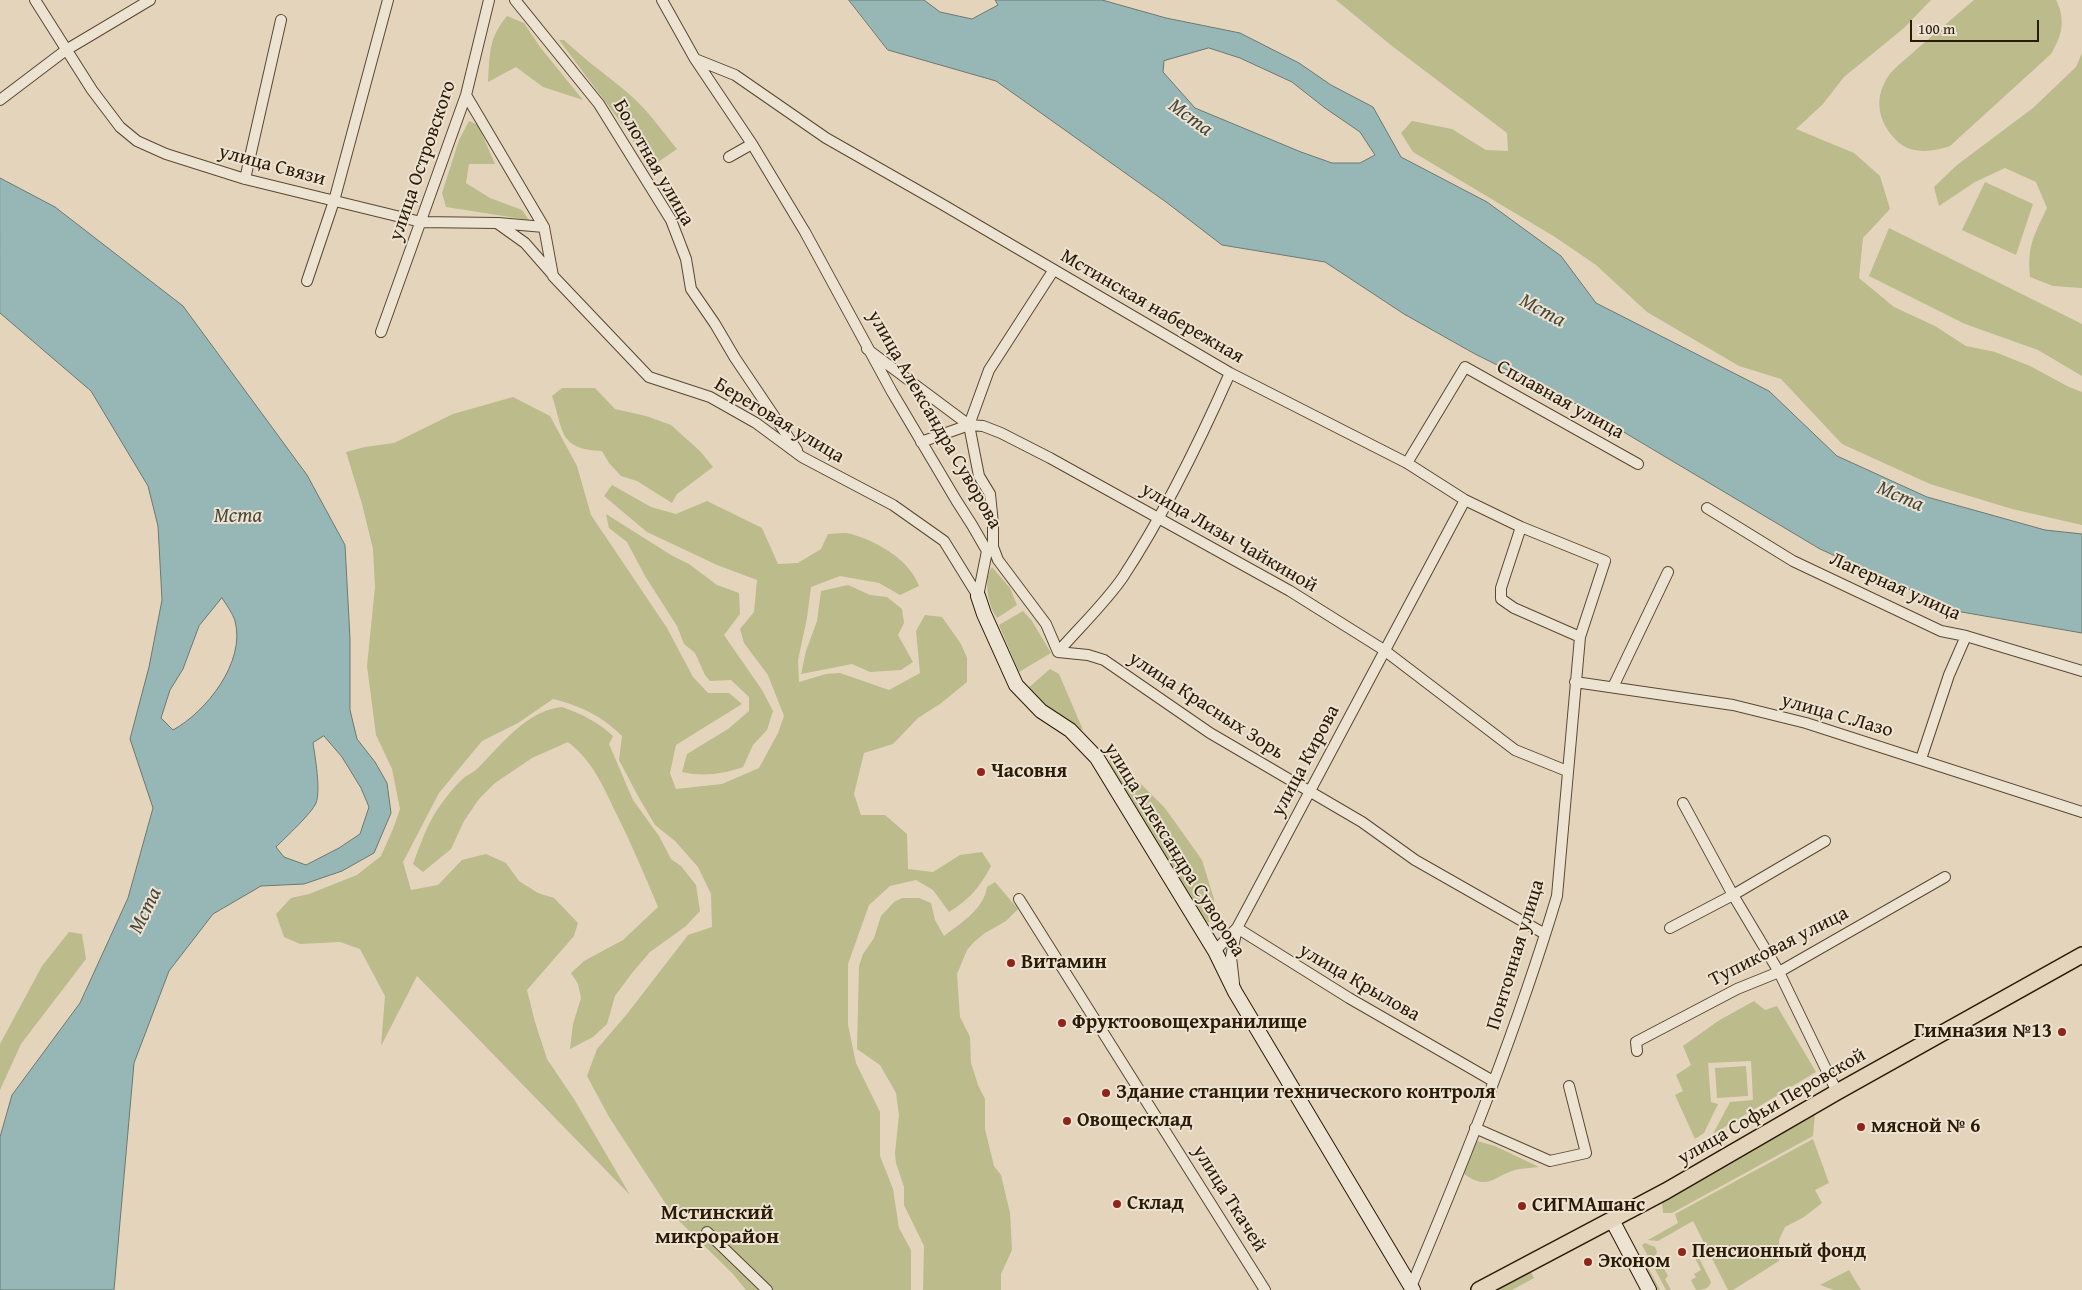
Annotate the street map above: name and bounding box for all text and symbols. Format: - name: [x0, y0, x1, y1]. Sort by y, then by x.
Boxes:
- scale bar: [1912, 10, 2041, 42]
- text: 100 m: [1918, 18, 1955, 39]
- street label: улица Островского: [384, 78, 462, 244]
- water label: Мста: [1163, 94, 1217, 142]
- street label: Болотная улица: [607, 95, 699, 231]
- street label: улица Связи: [216, 140, 328, 192]
- street label: Мстинская набережная: [1056, 245, 1248, 369]
- water label: Мста: [1515, 288, 1569, 334]
- street label: улица Александра Суворова: [862, 307, 1006, 533]
- street label: Сплавная улица: [1492, 355, 1628, 445]
- street label: Береговая улица: [710, 373, 848, 469]
- water label: Мста: [1873, 476, 1927, 518]
- street label: улица Лизы Чайкиной: [1136, 478, 1322, 598]
- water label: Мста: [214, 504, 262, 530]
- street label: Лагерная улица: [1826, 547, 1964, 627]
- street label: улица Красных Зорь: [1124, 647, 1288, 765]
- street label: улица С.Лазо: [1778, 689, 1896, 743]
- street label: улица Кирова: [1267, 701, 1345, 821]
- street label: улица Александра Суворова: [1098, 738, 1250, 962]
- place label: Часовня: [991, 760, 1067, 784]
- marker: Часовня: [975, 766, 987, 778]
- street label: Понтонная улица: [1482, 877, 1550, 1033]
- water label: Мста: [124, 884, 168, 938]
- street label: Тупиковая улица: [1705, 902, 1853, 992]
- street label: улица Крылова: [1294, 939, 1424, 1027]
- place label: Витамин: [1021, 951, 1107, 975]
- marker: Витамин: [1005, 957, 1017, 969]
- place label: Фруктоовощехранилище: [1072, 1011, 1307, 1035]
- marker: Фруктоовощехранилище: [1056, 1017, 1068, 1029]
- place label: Гимназия №13: [1914, 1020, 2052, 1044]
- marker: Гимназия №13: [2056, 1026, 2068, 1038]
- street label: улица Софьи Перовской: [1674, 1043, 1870, 1171]
- place label: Здание станции технического контроля: [1116, 1081, 1496, 1105]
- marker: Здание станции технического контроля: [1100, 1087, 1112, 1099]
- place label: Овощесклад: [1077, 1109, 1193, 1133]
- marker: Овощесклад: [1061, 1115, 1073, 1127]
- place label: мясной № 6: [1871, 1115, 1980, 1139]
- marker: мясной № 6: [1855, 1121, 1867, 1133]
- street label: улица Ткачей: [1187, 1141, 1271, 1257]
- place label: Склад: [1127, 1192, 1184, 1216]
- place label: СИГМАшанс: [1532, 1194, 1645, 1218]
- marker: Склад: [1111, 1198, 1123, 1210]
- marker: СИГМАшанс: [1516, 1200, 1528, 1212]
- district label: Мстинский микрорайон: [655, 1201, 779, 1251]
- place label: Пенсионный фонд: [1692, 1240, 1866, 1264]
- marker: Пенсионный фонд: [1676, 1246, 1688, 1258]
- place label: Эконом: [1598, 1250, 1670, 1274]
- marker: Эконом: [1582, 1256, 1594, 1268]

